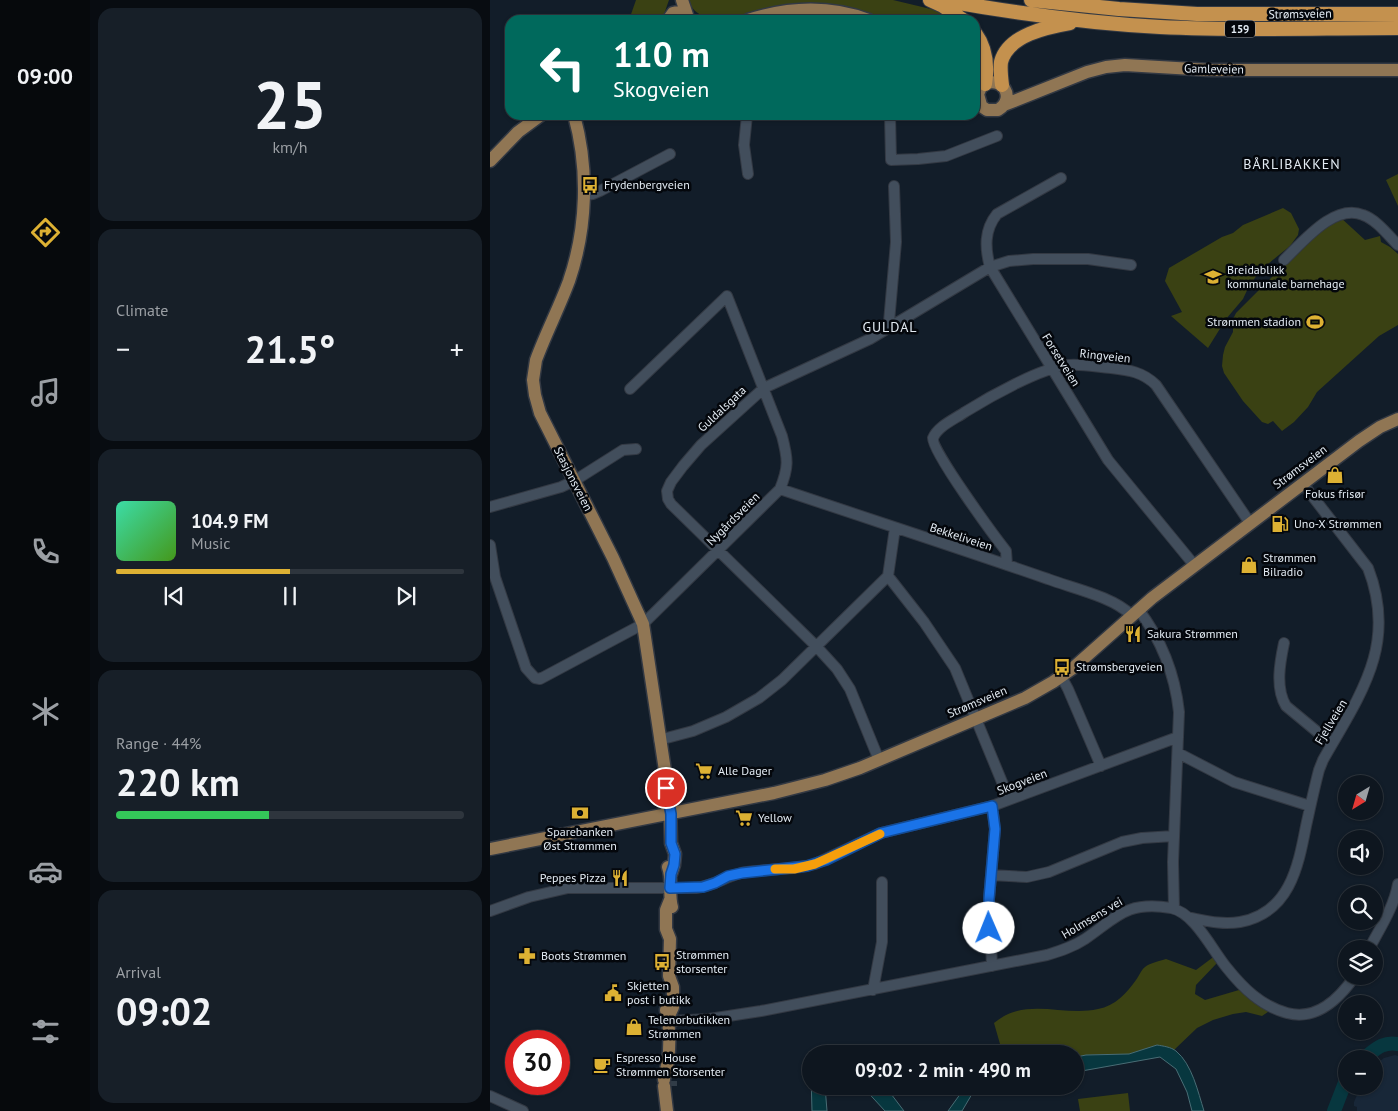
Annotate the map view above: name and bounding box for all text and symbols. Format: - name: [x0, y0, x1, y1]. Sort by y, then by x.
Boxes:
- street label: Strømsveien: [1268, 5, 1332, 22]
- road number: 159: [1225, 20, 1255, 38]
- text: 110 m: [613, 31, 710, 77]
- icon: left: [530, 35, 595, 100]
- street label: Gamleveien: [1184, 60, 1244, 77]
- text: 09:00: [17, 62, 73, 90]
- text: 25: [253, 62, 327, 146]
- text: Skogveien: [613, 75, 709, 103]
- text: km/h: [272, 137, 308, 157]
- district label: BÅRLIBAKKEN: [1243, 155, 1341, 173]
- bus stop icon: Frydenbergveien: [580, 175, 600, 195]
- place label: Frydenbergveien: [604, 177, 690, 192]
- icon: directions: [28, 215, 63, 250]
- place label: Breidablikk kommunale barnehage: [1227, 262, 1345, 291]
- school or university icon: Breidablikk kommunale barnehage: [1203, 267, 1223, 287]
- text: Climate: [116, 300, 168, 320]
- sports icon: Strømmen stadion: [1305, 312, 1325, 332]
- place label: Strømmen stadion: [1207, 314, 1301, 329]
- district label: GULDAL: [862, 318, 918, 336]
- text: 21.5°: [245, 324, 335, 373]
- text: −: [116, 330, 130, 367]
- text: +: [450, 330, 464, 367]
- street label: Forsetveien: [1039, 331, 1084, 389]
- street label: Ringveien: [1079, 345, 1131, 366]
- icon: music: [28, 375, 63, 410]
- street label: Guldalsgata: [694, 382, 749, 435]
- street label: Strømsveien: [1270, 442, 1330, 492]
- street label: Stasjonsveien: [551, 444, 596, 514]
- shop icon: Fokus frisør: [1325, 465, 1345, 485]
- place label: Fokus frisør: [1305, 486, 1365, 501]
- street label: Nygårdsveien: [703, 489, 762, 548]
- text: 104.9 FM: [191, 509, 268, 533]
- fuel station icon: Uno-X Strømmen: [1270, 514, 1290, 534]
- place label: Uno-X Strømmen: [1294, 516, 1382, 531]
- street label: Bekkeliveien: [928, 519, 994, 554]
- text: Music: [191, 533, 231, 553]
- icon: phone: [28, 534, 63, 569]
- place label: Strømmen Bilradio: [1263, 550, 1316, 579]
- shop icon: Strømmen Bilradio: [1239, 555, 1259, 575]
- icon: previous: [160, 582, 188, 610]
- icon: pause: [276, 582, 304, 610]
- icon: next: [392, 582, 420, 610]
- restaurant icon: Sakura Strømmen: [1123, 624, 1143, 644]
- place label: Sakura Strømmen: [1147, 626, 1238, 641]
- bus stop icon: Strømsbergveien: [1052, 657, 1072, 677]
- place label: Strømsbergveien: [1076, 659, 1162, 674]
- street label: Strømsveien: [945, 682, 1009, 721]
- icon: climate: [28, 694, 63, 729]
- street label: Fjellveien: [1311, 696, 1350, 747]
- text: Range · 44%: [116, 733, 201, 753]
- text: 220 km: [116, 757, 240, 806]
- supermarket icon: Alle Dager: [694, 761, 714, 781]
- place label: Alle Dager: [718, 763, 772, 778]
- street label: Skogveien: [995, 765, 1049, 798]
- pin: [645, 767, 687, 809]
- icon: arrive: [652, 774, 680, 802]
- north arrow: [1338, 775, 1382, 820]
- map controls: [1338, 775, 1383, 1095]
- bank icon: Sparebanken Øst Strømmen: [570, 803, 590, 823]
- supermarket icon: Yellow: [734, 808, 754, 828]
- place label: Yellow: [758, 810, 792, 825]
- place label: Sparebanken Øst Strømmen: [543, 824, 617, 853]
- button: sound: [1338, 830, 1383, 875]
- icon: car: [28, 854, 63, 889]
- restaurant icon: Peppes Pizza: [610, 868, 630, 888]
- place label: Peppes Pizza: [540, 870, 606, 885]
- button: search: [1338, 885, 1383, 930]
- street label: Holmsens vei: [1059, 893, 1125, 942]
- position arrow: [962, 901, 1014, 953]
- button: layers: [1338, 940, 1383, 985]
- pharmacy icon: Boots Strømmen: [517, 946, 537, 966]
- place label: Strømmen storsenter: [676, 947, 729, 976]
- place label: Boots Strømmen: [541, 948, 626, 963]
- bus stop icon: Strømmen storsenter: [652, 952, 672, 972]
- text: Arrival: [116, 962, 161, 982]
- place label: Skjetten post i butikk: [627, 978, 691, 1007]
- public building icon: Skjetten post i butikk: [603, 983, 623, 1003]
- text: 09:02: [116, 986, 212, 1035]
- button: +: [1338, 995, 1383, 1040]
- place label: Telenorbutikken Strømmen: [648, 1012, 730, 1041]
- icon: filters: [28, 1014, 63, 1049]
- shop icon: Telenorbutikken Strømmen: [624, 1017, 644, 1037]
- speed limit sign: 30: [505, 1030, 570, 1095]
- place label: Espresso House Strømmen Storsenter: [616, 1050, 725, 1079]
- button: −: [1338, 1050, 1383, 1095]
- cafe icon: Espresso House Strømmen Storsenter: [592, 1055, 612, 1075]
- text: 09:02 · 2 min · 490 m: [855, 1058, 1031, 1082]

